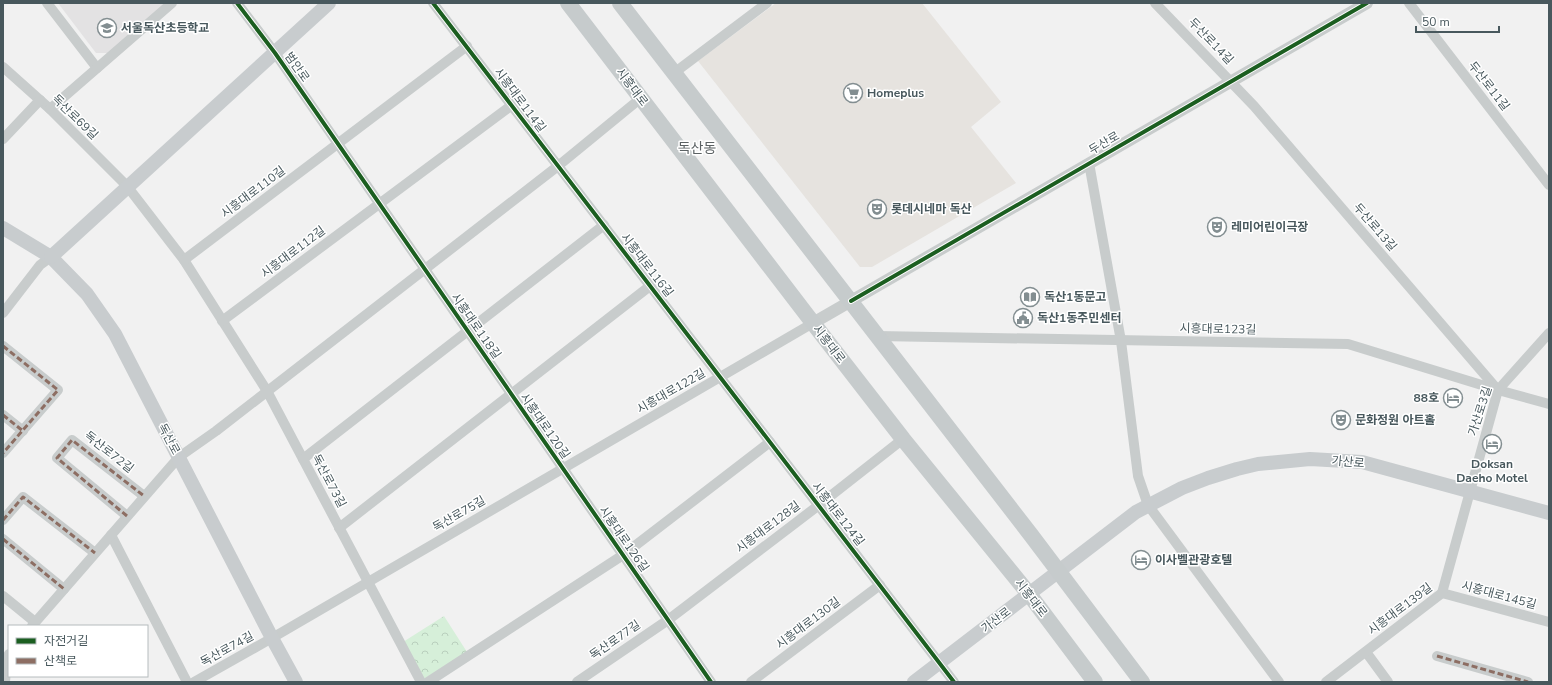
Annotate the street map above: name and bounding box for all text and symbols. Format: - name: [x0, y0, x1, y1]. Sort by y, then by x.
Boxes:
- scale bar: [1416, 8, 1499, 34]
- street label: 두산로14길: [1185, 14, 1237, 68]
- text: 50 m: [1422, 14, 1450, 30]
- school or university icon: 서울독산초등학교: [96, 17, 118, 39]
- place label: 서울독산초등학교: [121, 20, 209, 36]
- street label: 범안로: [281, 49, 313, 85]
- street label: 두산로11길: [1465, 58, 1513, 114]
- street label: 시흥대로114길: [490, 65, 550, 135]
- street label: 시흥대로: [612, 65, 652, 109]
- supermarket icon: Homeplus: [842, 82, 864, 104]
- place label: Homeplus: [867, 85, 924, 101]
- street label: 독산로69길: [48, 91, 102, 143]
- street label: 두산로: [1086, 128, 1122, 158]
- district label: 독산동: [678, 139, 716, 158]
- street label: 시흥대로110길: [218, 162, 288, 222]
- theatre icon: 롯데시네마 독산: [866, 198, 888, 220]
- street label: 두산로13길: [1350, 200, 1400, 254]
- place label: 롯데시네마 독산: [891, 201, 972, 217]
- theatre icon: 레미어린이극장: [1206, 216, 1228, 238]
- place label: 레미어린이극장: [1231, 219, 1308, 235]
- street label: 시흥대로112길: [258, 222, 328, 282]
- street label: 시흥대로116길: [617, 230, 677, 300]
- library icon: 독산1동문고: [1019, 286, 1041, 308]
- place label: 독산1동문고: [1044, 289, 1106, 305]
- street label: 시흥대로118길: [447, 290, 505, 362]
- public building icon: 독산1동주민센터: [1012, 307, 1034, 329]
- place label: 독산1동주민센터: [1037, 310, 1121, 326]
- street label: 시흥대로123길: [1179, 320, 1257, 338]
- street label: 시흥대로: [809, 322, 849, 366]
- street label: 시흥대로122길: [634, 365, 708, 417]
- street label: 가산로3길: [1464, 384, 1496, 438]
- hotel icon: 88호: [1442, 387, 1464, 409]
- street label: 시흥대로120길: [516, 390, 574, 462]
- place label: 88호: [1414, 390, 1439, 406]
- theatre icon: 문화정원 아트홀: [1330, 409, 1352, 431]
- place label: 문화정원 아트홀: [1355, 412, 1436, 428]
- street label: 독산로: [154, 421, 184, 457]
- street label: 독산로72길: [81, 428, 137, 476]
- hotel icon: Doksan Daeho Motel: [1481, 433, 1503, 455]
- street label: 독산로73길: [308, 451, 350, 511]
- street label: 가산로: [1331, 453, 1365, 471]
- place label: Doksan Daeho Motel: [1456, 456, 1528, 486]
- street label: 시흥대로124길: [808, 479, 868, 549]
- street label: 독산로75길: [430, 492, 488, 536]
- street label: 시흥대로128길: [733, 497, 803, 557]
- street label: 시흥대로126길: [595, 503, 653, 575]
- hotel icon: 이사벨관광호텔: [1130, 549, 1152, 571]
- place label: 이사벨관광호텔: [1155, 552, 1232, 568]
- street label: 시흥대로: [1011, 576, 1051, 620]
- street label: 시흥대로145길: [1460, 577, 1538, 613]
- street label: 시흥대로139길: [1365, 579, 1435, 639]
- street label: 시흥대로130길: [773, 593, 843, 653]
- street label: 가산로: [978, 604, 1014, 636]
- street label: 독산로77길: [586, 617, 644, 663]
- legend: [8, 625, 148, 677]
- street label: 독산로74길: [198, 628, 256, 670]
- text: 자전거길: [44, 633, 88, 649]
- text: 산책로: [44, 653, 77, 669]

